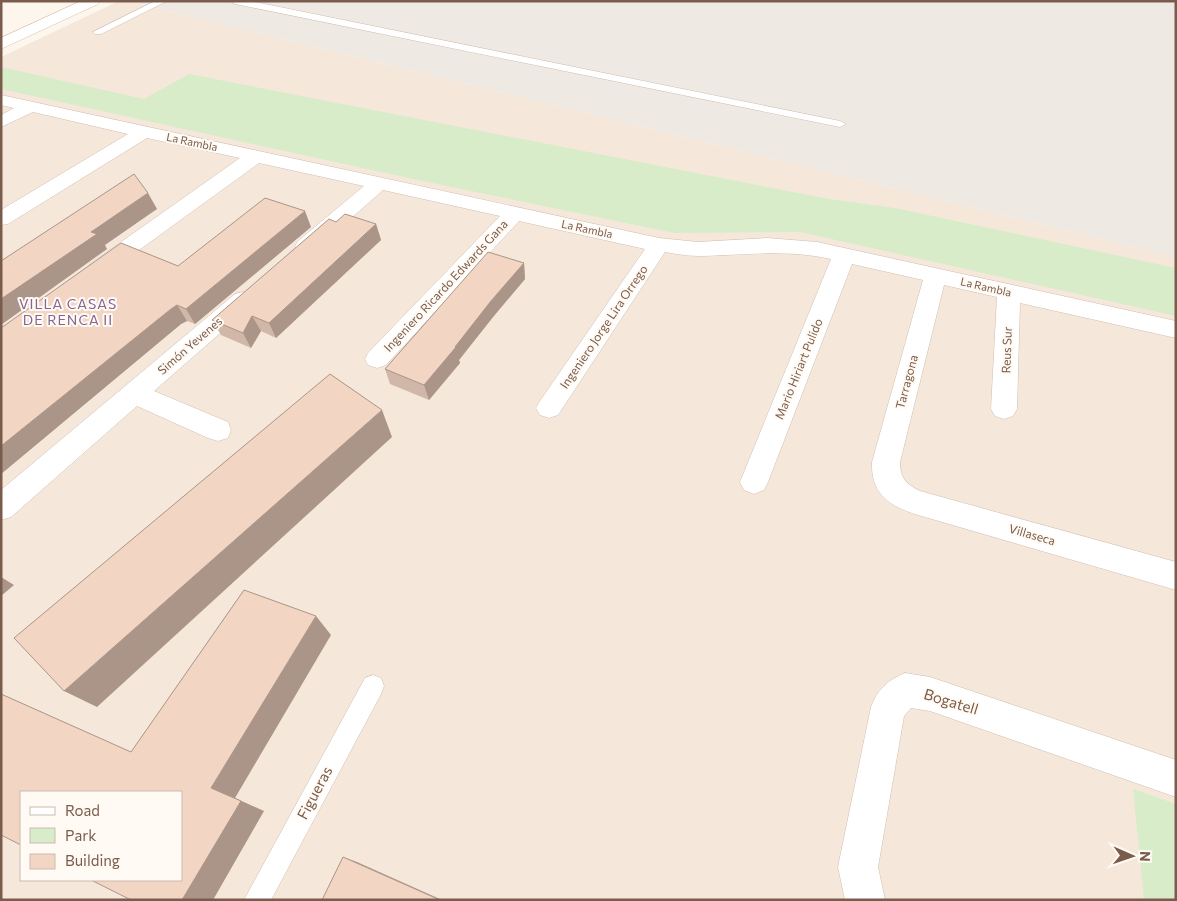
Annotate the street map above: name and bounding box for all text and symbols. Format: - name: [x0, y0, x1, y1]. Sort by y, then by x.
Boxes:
- street label: La Rambla: [165, 130, 219, 153]
- street label: Ingeniero Ricardo Edwards Gana: [381, 217, 510, 354]
- street label: La Rambla: [560, 217, 614, 240]
- street label: Ingeniero Jorge Lira Orrego: [557, 262, 651, 391]
- street label: La Rambla: [959, 274, 1013, 299]
- district label: VILLA CASAS DE RENCA II: [19, 295, 117, 328]
- street label: Simón Yevenes: [154, 313, 224, 377]
- street label: Mario Hiriart Pulido: [771, 316, 825, 421]
- street label: Reus Sur: [998, 326, 1014, 374]
- street label: Tarragona: [892, 353, 920, 410]
- street label: Villaseca: [1007, 521, 1057, 547]
- street label: Bogatell: [922, 684, 981, 718]
- street label: Figueras: [293, 763, 336, 822]
- legend: [20, 791, 182, 881]
- text: Road: [65, 801, 100, 819]
- text: Park: [65, 826, 96, 844]
- north arrow: [1107, 831, 1157, 881]
- text: Building: [65, 851, 120, 869]
- text: N: [1137, 851, 1154, 862]

